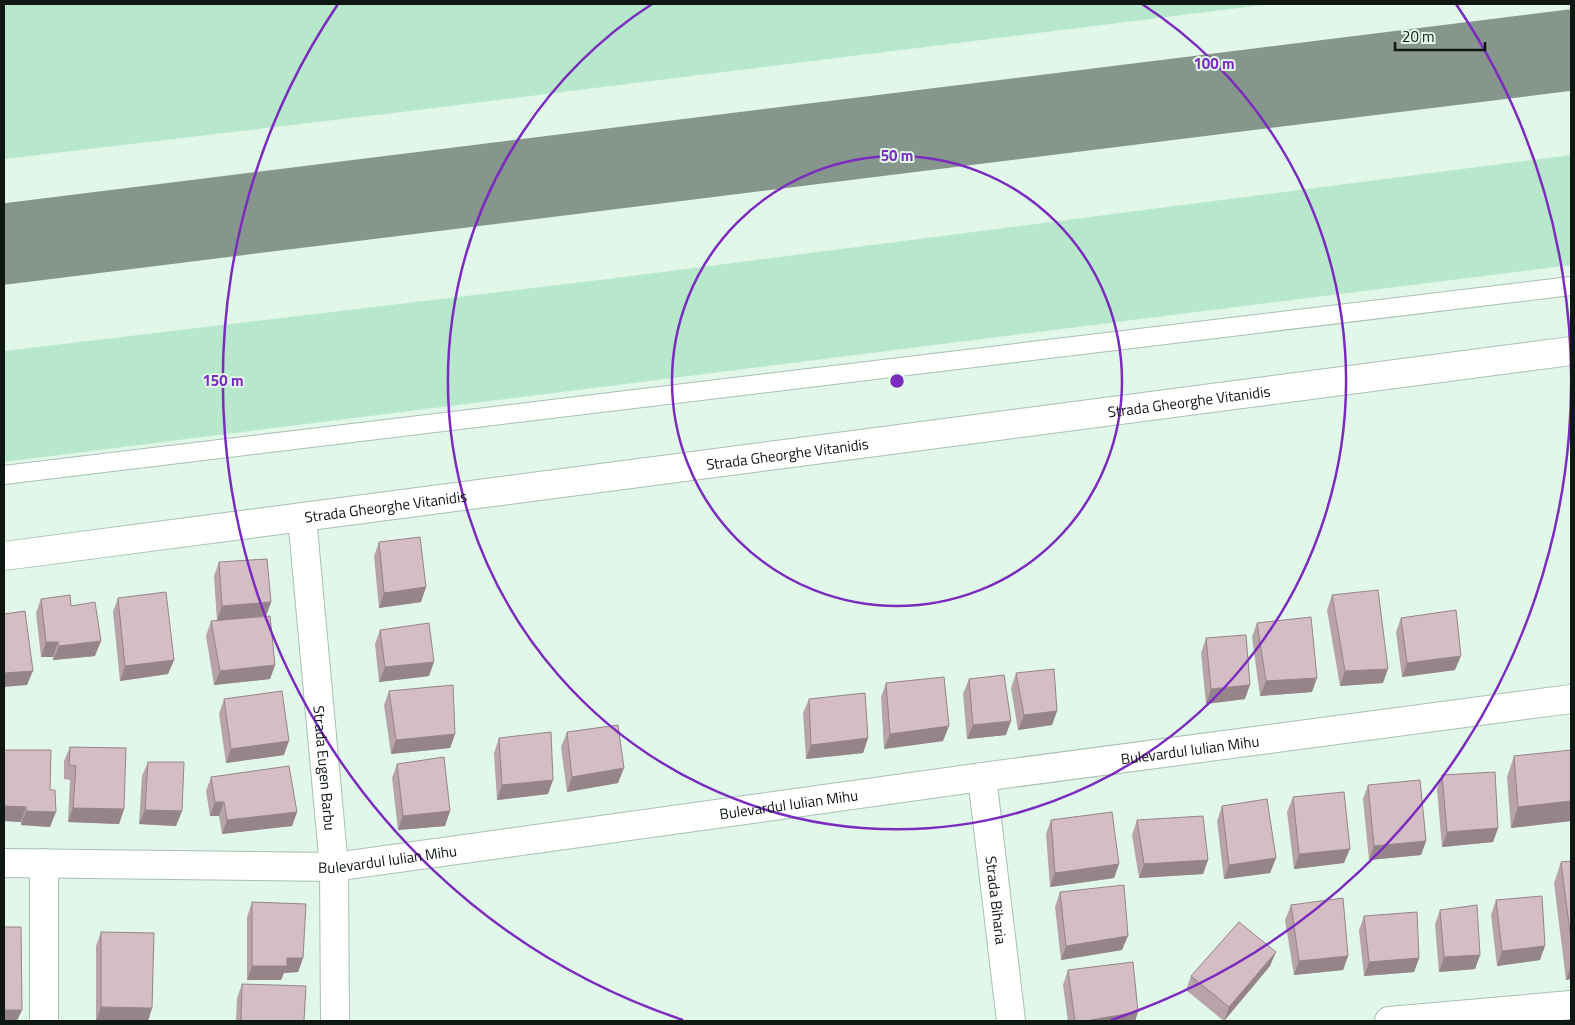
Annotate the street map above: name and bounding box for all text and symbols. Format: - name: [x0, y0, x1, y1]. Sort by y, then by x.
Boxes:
- scale bar: [1395, 20, 1485, 52]
- text: 20 m: [1402, 25, 1435, 48]
- text: 100 m: [1193, 52, 1235, 75]
- text: 50 m: [881, 144, 913, 167]
- text: 150 m: [202, 369, 244, 392]
- centre of rings: [888, 372, 906, 390]
- street label: Strada Gheorghe Vitanidis: [1106, 379, 1272, 423]
- street label: Strada Gheorghe Vitanidis: [705, 431, 870, 476]
- street label: Strada Gheorghe Vitanidis: [303, 484, 468, 528]
- street label: Strada Eugen Barbu: [308, 704, 342, 831]
- street label: Bulevardul Iulian Mihu: [1119, 729, 1261, 770]
- street label: Bulevardul Iulian Mihu: [718, 783, 859, 825]
- street label: Bulevardul Iulian Mihu: [318, 839, 458, 879]
- street label: Strada Biharia: [980, 855, 1013, 946]

